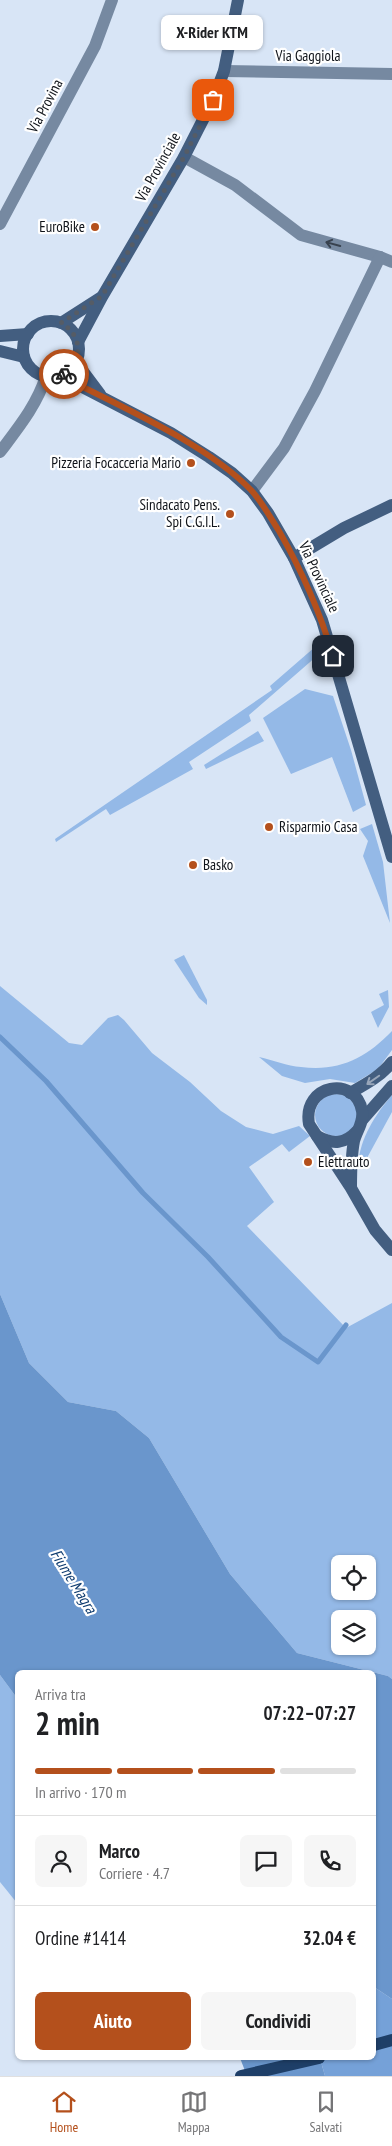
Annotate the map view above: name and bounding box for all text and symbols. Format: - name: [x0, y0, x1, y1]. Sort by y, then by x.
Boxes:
- callout: X-Rider KTM: [162, 15, 264, 50]
- text: X-Rider KTM: [176, 22, 248, 42]
- street label: Via Gaggiola: [275, 46, 340, 65]
- street label: Via Provina: [22, 76, 67, 137]
- pin: [192, 79, 234, 121]
- icon: bag: [199, 86, 227, 114]
- street label: Via Provinciale: [130, 129, 184, 206]
- place label: EuroBike: [39, 217, 85, 236]
- marker: EuroBike: [89, 221, 101, 233]
- one-way arrow: [326, 238, 342, 248]
- courier: [39, 349, 89, 399]
- icon: bike: [50, 360, 78, 388]
- place label: Pizzeria Focacceria Mario: [51, 453, 181, 472]
- marker: Pizzeria Focacceria Mario: [185, 457, 197, 469]
- place label: Sindacato Pens. Spi C.G.I.L.: [139, 495, 220, 531]
- marker: Sindacato Pens. Spi C.G.I.L.: [224, 508, 236, 520]
- street label: Via Provinciale: [294, 537, 344, 615]
- pin: [312, 635, 354, 677]
- icon: home: [319, 642, 347, 670]
- place label: Risparmio Casa: [279, 817, 358, 836]
- marker: Risparmio Casa: [263, 821, 275, 833]
- place label: Basko: [203, 855, 233, 874]
- marker: Basko: [187, 859, 199, 871]
- one-way arrow: [366, 1075, 380, 1085]
- place label: Elettrauto: [318, 1152, 369, 1171]
- marker: Elettrauto: [302, 1156, 314, 1168]
- water label: Fiume Magra: [47, 1545, 102, 1618]
- map controls: [331, 1555, 376, 1655]
- button: locate: [331, 1555, 376, 1600]
- button: layers: [331, 1610, 376, 1655]
- text: Arriva tra: [35, 1684, 86, 1704]
- text: 07:22–07:27: [263, 1701, 356, 1725]
- text: 2 min: [35, 1702, 100, 1744]
- text: In arrivo · 170 m: [35, 1782, 127, 1802]
- button: person: [35, 1835, 87, 1887]
- button: chat: [240, 1835, 292, 1887]
- button: phone: [304, 1835, 356, 1887]
- text: Marco: [99, 1839, 140, 1863]
- text: Corriere · 4.7: [99, 1863, 170, 1883]
- text: Ordine #1414: [35, 1926, 126, 1950]
- text: 32.04 €: [303, 1926, 356, 1950]
- button: Aiuto: [35, 1992, 191, 2050]
- button: Condividi: [201, 1992, 356, 2050]
- tab: Home: [50, 2088, 78, 2136]
- tab: Mappa: [178, 2088, 210, 2136]
- tab: Salvati: [309, 2088, 342, 2136]

